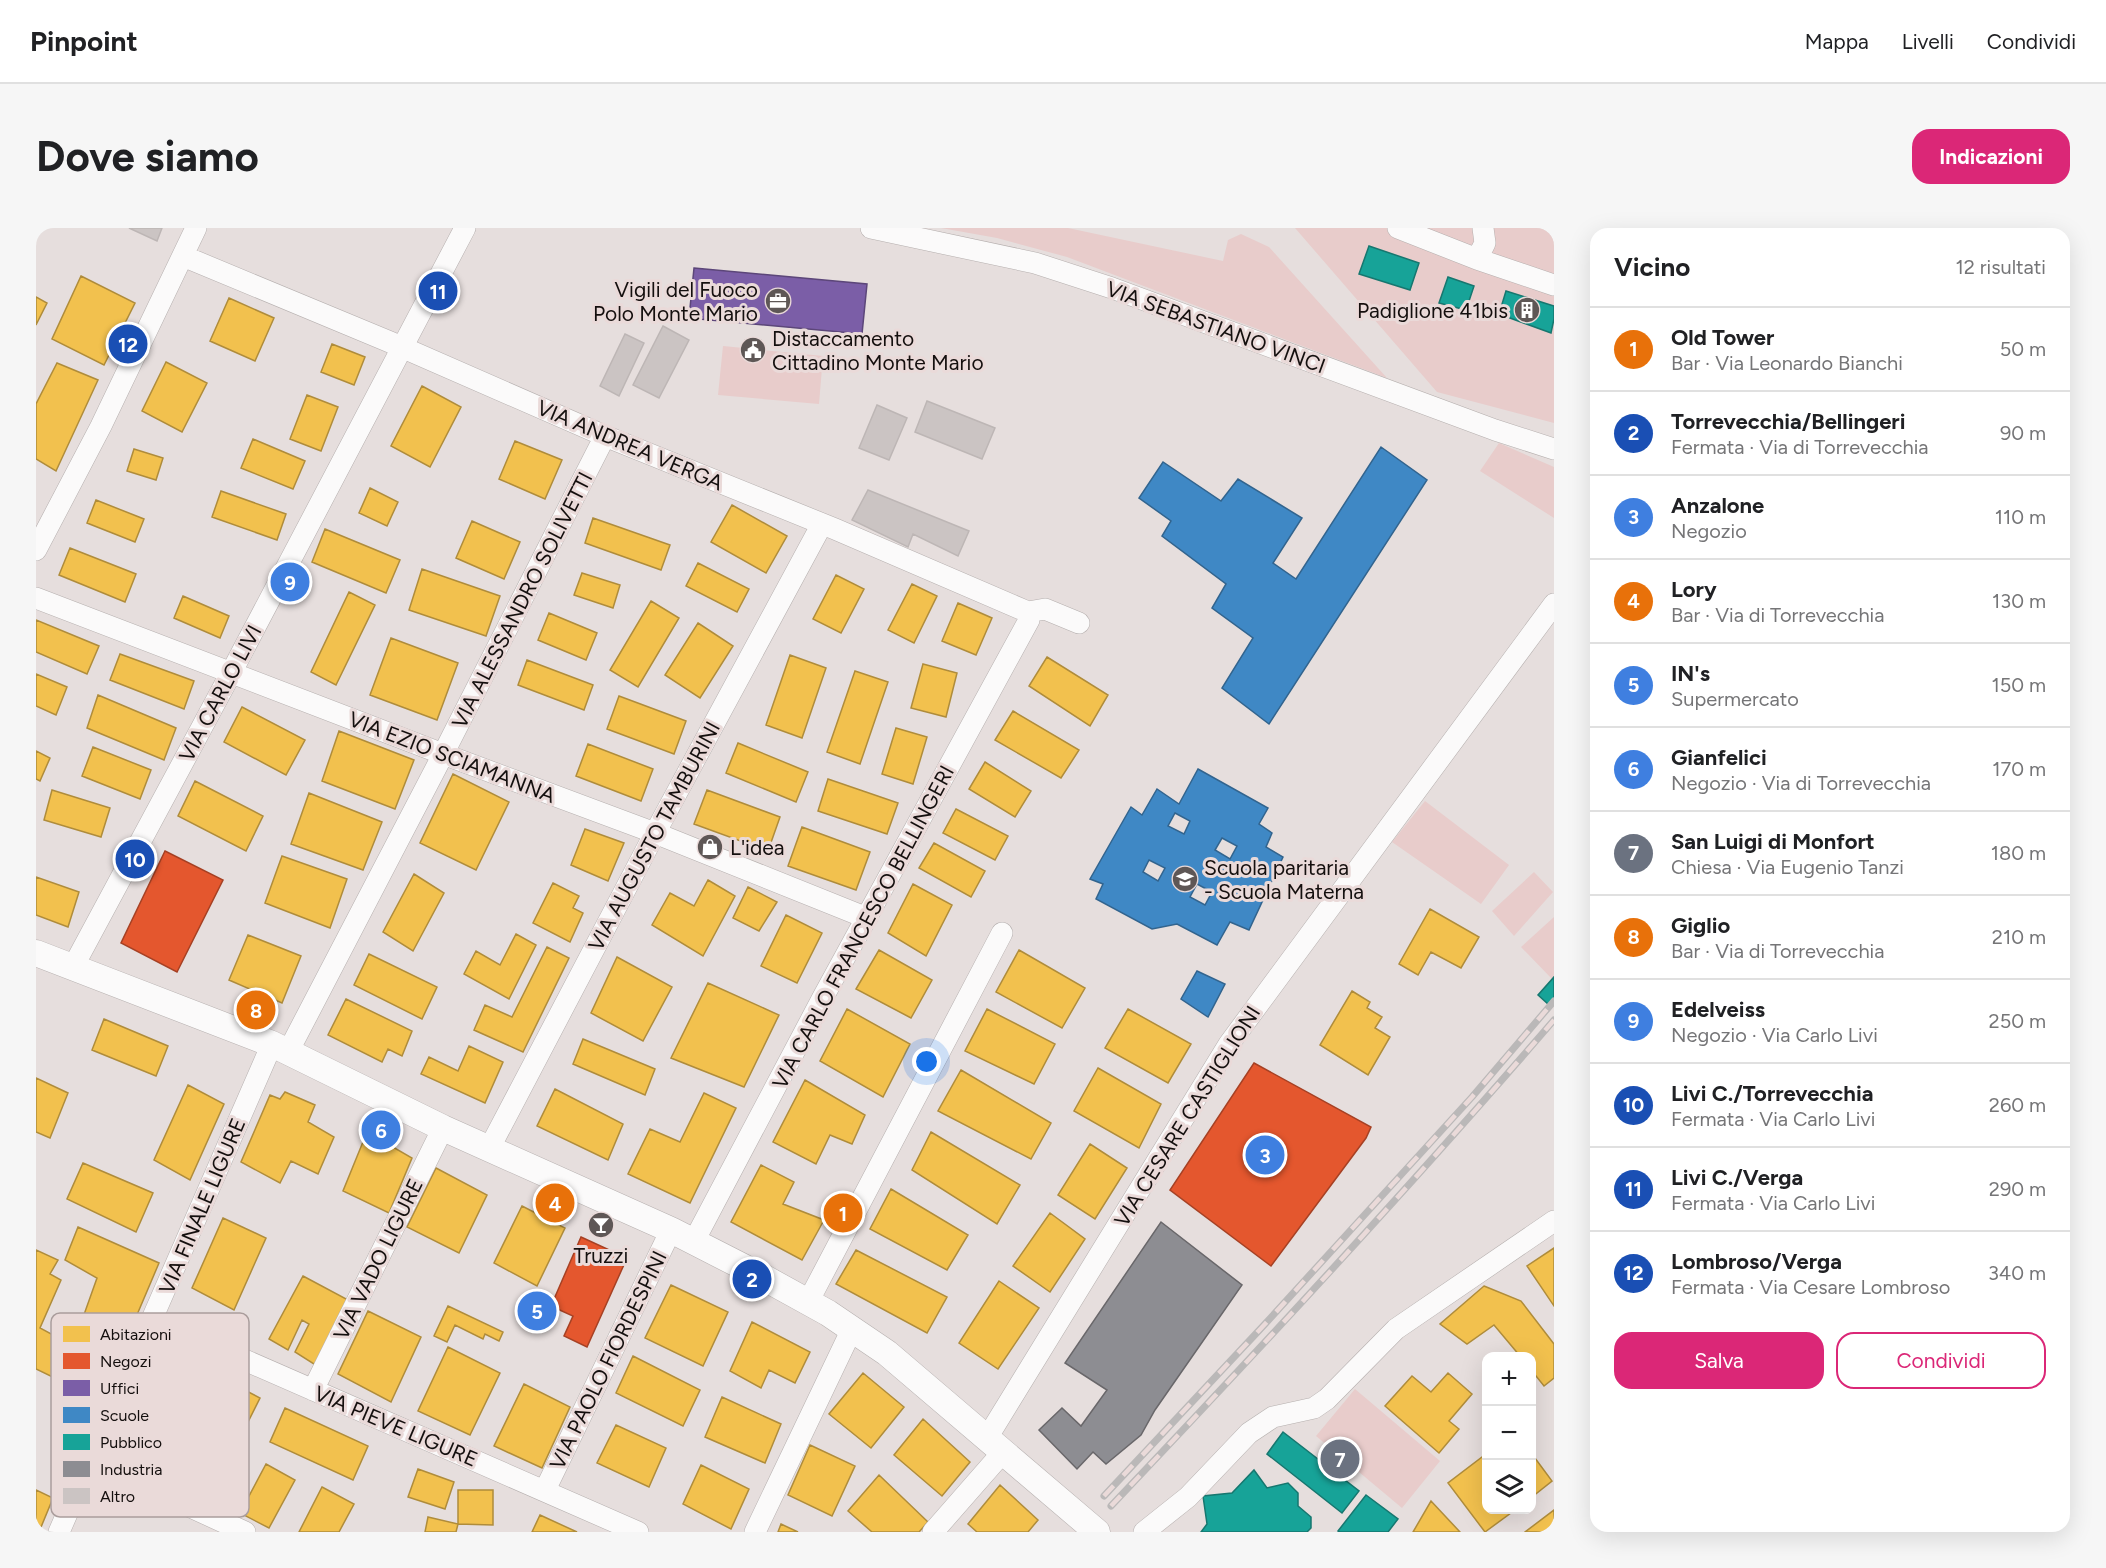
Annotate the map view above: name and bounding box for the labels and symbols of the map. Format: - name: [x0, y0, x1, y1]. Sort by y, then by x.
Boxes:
- pin: 11: [418, 268, 458, 314]
- street label: VIA SEBASTIANO VINCI: [1103, 276, 1329, 378]
- place label: Vigili del Fuoco Polo Monte Mario: [593, 277, 758, 326]
- office icon: Vigili del Fuoco Polo Monte Mario: [763, 286, 793, 316]
- building icon: Padiglione 41bis: [1512, 295, 1542, 325]
- place label: Padiglione 41bis: [1357, 298, 1508, 323]
- pin: 12: [108, 322, 148, 366]
- place label: Distaccamento Cittadino Monte Mario: [772, 326, 984, 375]
- public building icon: Distaccamento Cittadino Monte Mario: [738, 335, 768, 365]
- street label: VIA ANDREA VERGA: [533, 394, 727, 496]
- street label: VIA ALESSANDRO SOLIVETTI: [446, 468, 598, 732]
- pin: 9: [270, 560, 310, 604]
- street label: VIA CARLO LIVI: [174, 620, 266, 766]
- street label: VIA EZIO SCIAMANNA: [345, 706, 559, 808]
- street label: VIA AUGUSTO TAMBURINI: [583, 717, 725, 955]
- street label: VIA CARLO FRANCESCO BELLINGERI: [767, 761, 959, 1093]
- shop icon: L'idea: [695, 832, 725, 862]
- place label: L'idea: [730, 835, 784, 860]
- pin: 10: [116, 836, 154, 882]
- place label: Scuola paritaria - Scuola Materna: [1204, 855, 1364, 904]
- school or university icon: Scuola paritaria - Scuola Materna: [1170, 864, 1200, 894]
- pin: 8: [236, 988, 276, 1032]
- street label: VIA CESARE CASTIGLIONI: [1109, 1001, 1265, 1231]
- your location: [912, 1047, 941, 1076]
- pin: 6: [362, 1108, 400, 1152]
- street label: VIA FINALE LIGURE: [154, 1114, 250, 1298]
- pin: 3: [1246, 1132, 1284, 1178]
- street label: VIA VADO LIGURE: [328, 1174, 428, 1344]
- pin: 4: [536, 1180, 574, 1226]
- pin: 1: [824, 1190, 862, 1236]
- bar icon: Truzzi: [586, 1210, 616, 1240]
- place label: Truzzi: [574, 1243, 628, 1268]
- street label: VIA PAOLO FIORDESPINI: [544, 1247, 672, 1473]
- pin: 2: [732, 1256, 772, 1302]
- pin: 5: [518, 1288, 556, 1334]
- legend: [51, 1313, 249, 1517]
- text: Abitazioni: [100, 1325, 172, 1344]
- text: Negozi: [100, 1352, 151, 1371]
- text: Uffici: [100, 1379, 139, 1398]
- street label: VIA PIEVE LIGURE: [311, 1380, 481, 1472]
- text: Scuole: [100, 1406, 149, 1425]
- text: Pubblico: [100, 1433, 162, 1452]
- pin: 7: [1320, 1436, 1360, 1482]
- text: Industria: [100, 1460, 162, 1479]
- text: Altro: [100, 1487, 135, 1506]

